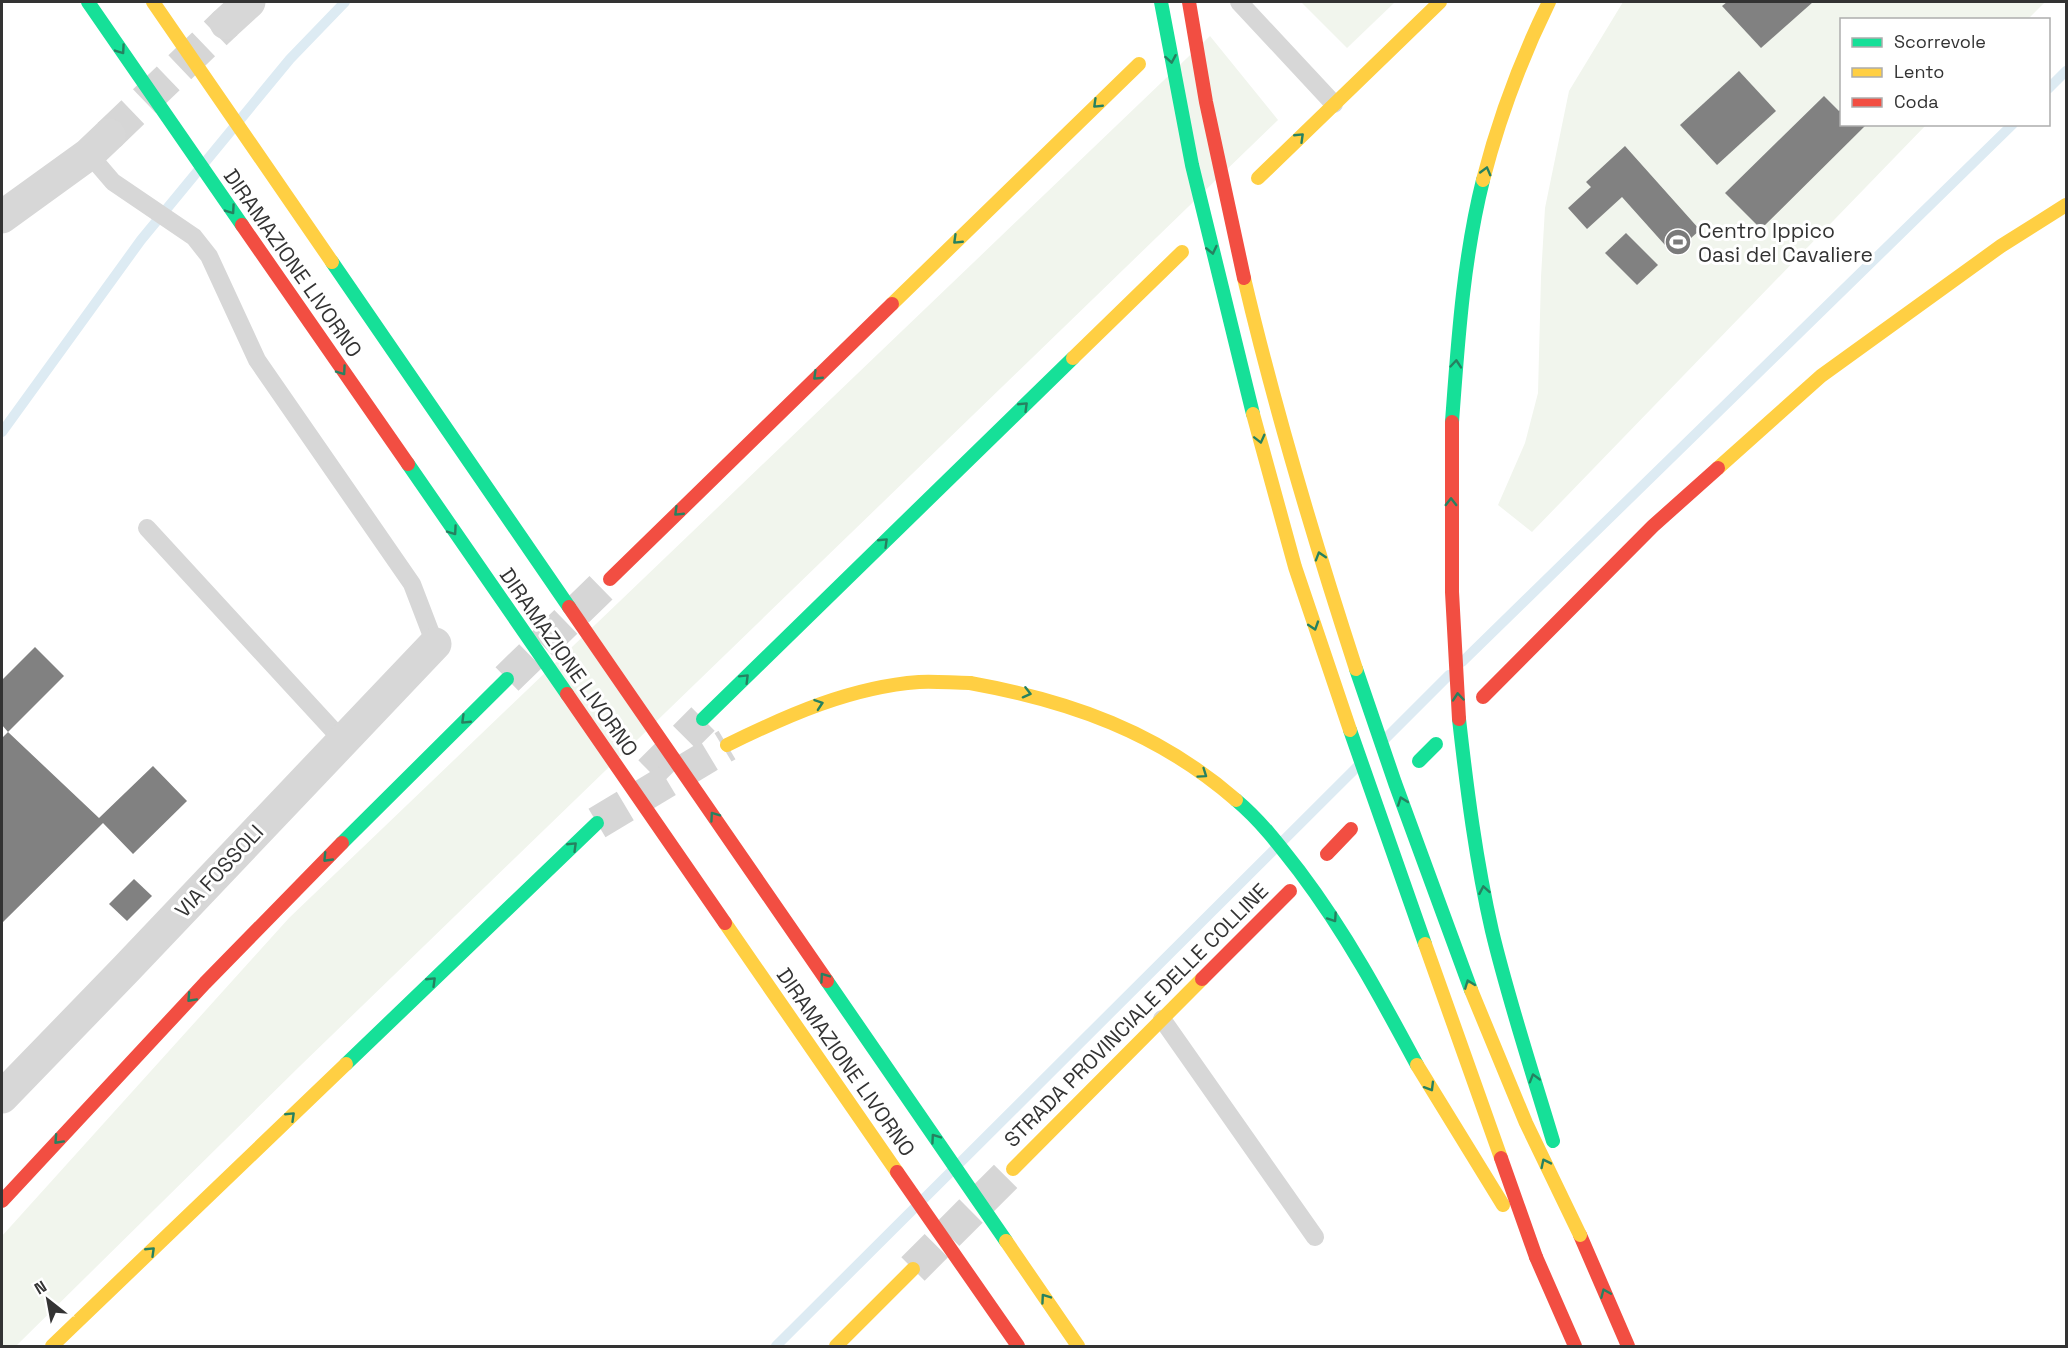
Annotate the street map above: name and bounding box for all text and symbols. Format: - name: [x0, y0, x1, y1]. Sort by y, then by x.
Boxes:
- legend: [1840, 18, 2050, 126]
- text: Scorrevole: [1894, 30, 1986, 53]
- one-way arrow: [114, 43, 125, 54]
- one-way arrow: [1165, 54, 1177, 64]
- text: Lento: [1894, 60, 1944, 83]
- text: Coda: [1894, 90, 1939, 113]
- one-way arrow: [1093, 97, 1104, 108]
- one-way arrow: [1293, 133, 1303, 144]
- street label: DIRAMAZIONE LIVORNO: [218, 164, 368, 362]
- one-way arrow: [1478, 167, 1491, 177]
- one-way arrow: [224, 204, 235, 215]
- place label: Centro Ippico Oasi del Cavaliere: [1698, 217, 1873, 268]
- sports icon: Centro Ippico Oasi del Cavaliere: [1663, 227, 1693, 257]
- one-way arrow: [953, 233, 964, 244]
- one-way arrow: [1205, 244, 1218, 254]
- one-way arrow: [1449, 359, 1462, 368]
- one-way arrow: [335, 364, 346, 375]
- one-way arrow: [813, 369, 824, 380]
- one-way arrow: [1017, 402, 1028, 413]
- one-way arrow: [1252, 434, 1265, 444]
- one-way arrow: [1445, 497, 1457, 506]
- one-way arrow: [674, 505, 685, 516]
- one-way arrow: [446, 525, 457, 536]
- one-way arrow: [878, 538, 888, 549]
- one-way arrow: [1315, 551, 1327, 562]
- street label: DIRAMAZIONE LIVORNO: [494, 563, 644, 761]
- one-way arrow: [1307, 620, 1320, 631]
- one-way arrow: [738, 675, 749, 685]
- one-way arrow: [1022, 685, 1032, 698]
- one-way arrow: [1452, 692, 1465, 701]
- one-way arrow: [813, 699, 824, 712]
- one-way arrow: [461, 713, 472, 724]
- one-way arrow: [1197, 767, 1208, 778]
- one-way arrow: [1396, 796, 1409, 807]
- one-way arrow: [710, 812, 721, 823]
- street label: VIA FOSSOLI: [169, 819, 269, 923]
- one-way arrow: [566, 842, 577, 853]
- one-way arrow: [323, 850, 334, 861]
- street label: STRADA PROVINCIALE DELLE COLLINE: [998, 877, 1274, 1153]
- one-way arrow: [1478, 885, 1491, 895]
- one-way arrow: [1326, 911, 1337, 922]
- street label: DIRAMAZIONE LIVORNO: [771, 963, 921, 1161]
- one-way arrow: [820, 973, 831, 984]
- one-way arrow: [426, 977, 436, 988]
- one-way arrow: [1463, 979, 1476, 990]
- one-way arrow: [187, 991, 198, 1002]
- one-way arrow: [1529, 1073, 1542, 1083]
- one-way arrow: [1422, 1081, 1434, 1091]
- one-way arrow: [285, 1112, 295, 1123]
- one-way arrow: [931, 1133, 942, 1144]
- one-way arrow: [54, 1134, 65, 1144]
- one-way arrow: [1541, 1159, 1553, 1170]
- one-way arrow: [143, 1247, 154, 1258]
- north arrow: [18, 1270, 78, 1330]
- text: N: [31, 1276, 51, 1299]
- one-way arrow: [1600, 1288, 1612, 1299]
- one-way arrow: [1041, 1294, 1052, 1305]

